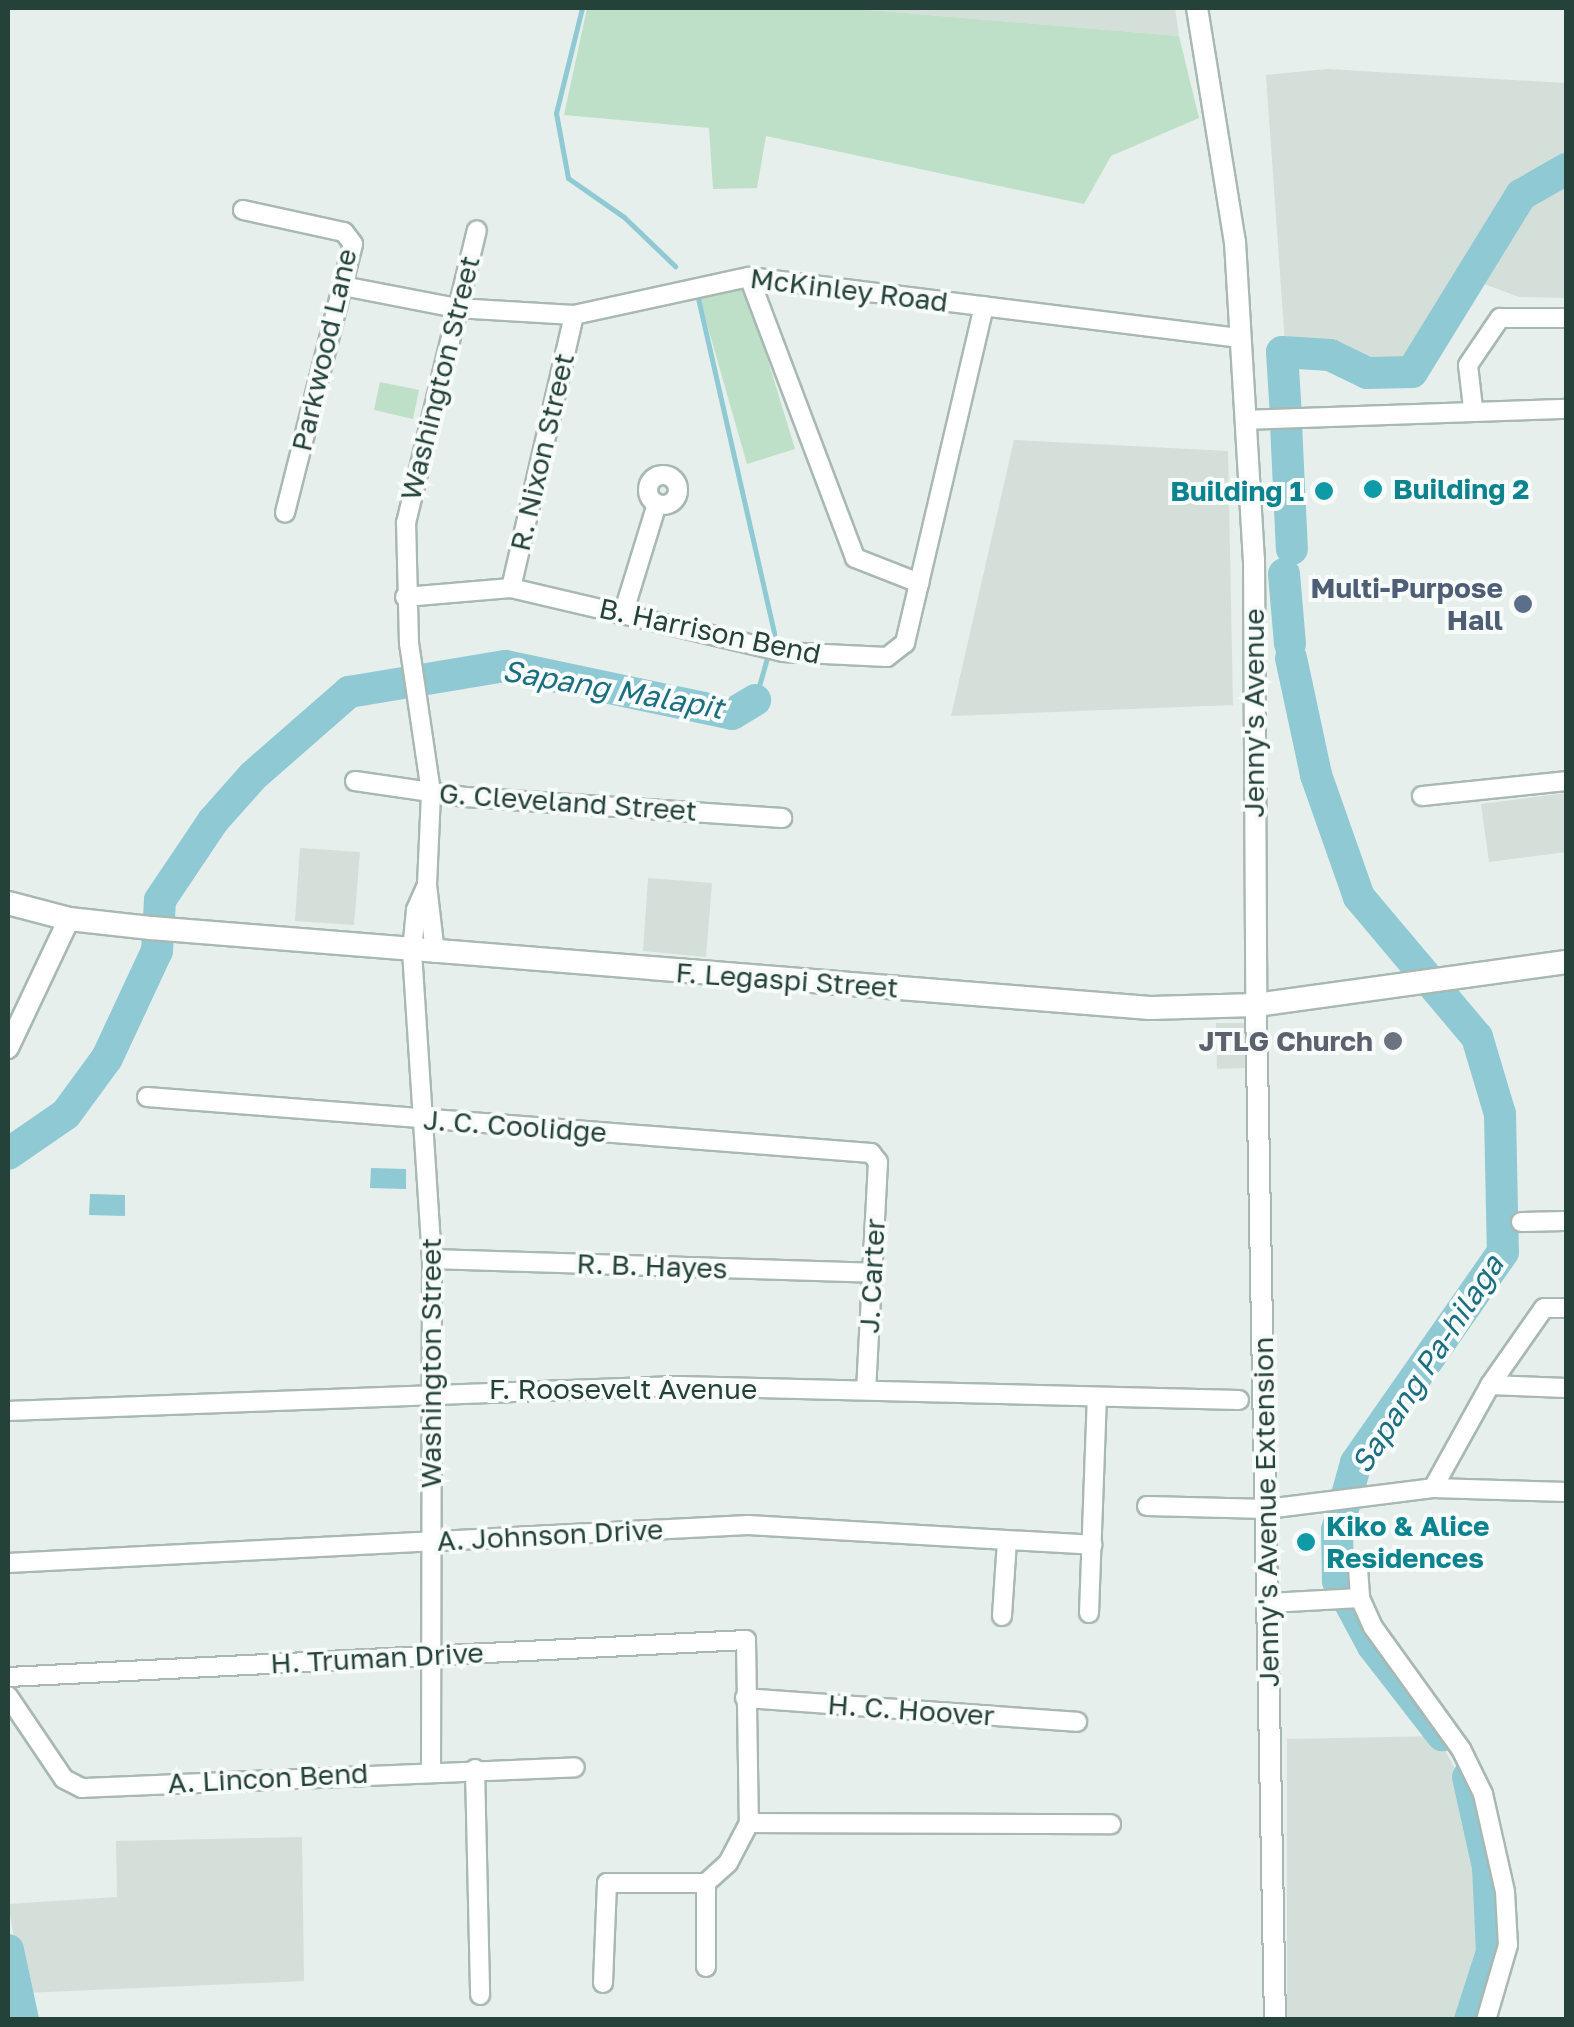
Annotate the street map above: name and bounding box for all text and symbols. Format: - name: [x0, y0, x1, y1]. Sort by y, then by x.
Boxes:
- street label: Parkwood Lane: [284, 246, 364, 454]
- street label: Washington Street: [393, 252, 487, 504]
- street label: McKinley Road: [748, 261, 950, 319]
- street label: R. Nixon Street: [503, 350, 581, 554]
- place label: Building 2: [1393, 472, 1529, 506]
- place label: Building 1: [1170, 474, 1304, 508]
- marker: Building 2: [1362, 478, 1384, 500]
- marker: Building 1: [1313, 480, 1335, 502]
- place label: Multi-Purpose Hall: [1311, 571, 1503, 637]
- street label: B. Harrison Bend: [596, 591, 824, 671]
- marker: Multi-Purpose Hall: [1512, 593, 1534, 615]
- street label: Jenny's Avenue: [1237, 608, 1271, 818]
- water label: Sapang Malapit: [500, 652, 726, 726]
- street label: G. Cleveland Street: [438, 776, 698, 828]
- street label: F. Legaspi Street: [675, 955, 899, 1005]
- place label: JTLG Church: [1199, 1024, 1373, 1058]
- marker: JTLG Church: [1382, 1030, 1404, 1052]
- street label: J. C. Coolidge: [422, 1103, 608, 1149]
- street label: J. Carter: [852, 1218, 892, 1334]
- street label: Washington Street: [414, 1238, 448, 1488]
- street label: R. B. Hayes: [576, 1247, 728, 1285]
- water label: Sapang Pa-hilaga: [1343, 1248, 1511, 1480]
- street label: Jenny's Avenue Extension: [1246, 1337, 1286, 1687]
- street label: F. Roosevelt Avenue: [489, 1372, 757, 1406]
- place label: Kiko & Alice Residences: [1326, 1509, 1490, 1575]
- street label: A. Johnson Drive: [436, 1512, 664, 1558]
- marker: Kiko & Alice Residences: [1295, 1531, 1317, 1553]
- street label: H. Truman Drive: [269, 1636, 485, 1680]
- street label: H. C. Hoover: [826, 1687, 996, 1733]
- street label: A. Lincon Bend: [167, 1756, 369, 1800]

